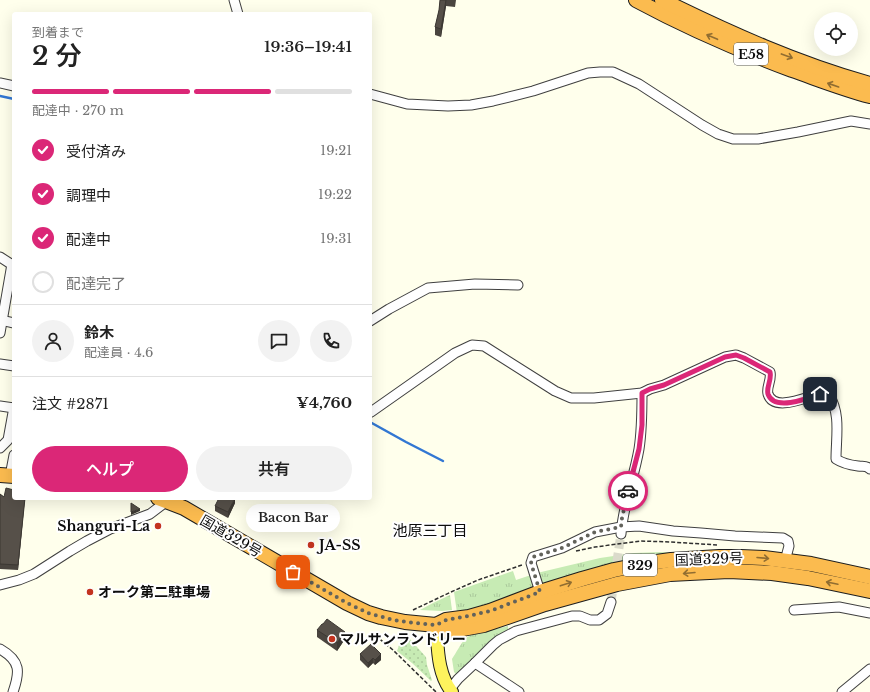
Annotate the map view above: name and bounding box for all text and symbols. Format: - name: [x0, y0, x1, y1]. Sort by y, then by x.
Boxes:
- map controls: [814, 12, 858, 56]
- button: locate: [814, 12, 858, 56]
- text: 到着まで: [32, 24, 84, 41]
- one-way arrow: [706, 33, 718, 40]
- text: 19:36–19:41: [264, 37, 352, 56]
- text: 2 分: [32, 40, 82, 72]
- road number: E58: [734, 43, 768, 65]
- one-way arrow: [781, 52, 793, 60]
- one-way arrow: [827, 80, 839, 88]
- text: 配達中 · 270 m: [32, 102, 124, 119]
- icon: check: [32, 139, 54, 161]
- text: 受付済み: [66, 142, 126, 161]
- text: 19:21: [320, 142, 352, 159]
- icon: check: [32, 183, 54, 205]
- text: 調理中: [66, 186, 111, 205]
- text: 19:22: [318, 186, 352, 203]
- icon: check: [32, 227, 54, 249]
- text: 配達中: [66, 230, 111, 249]
- text: 19:31: [320, 230, 352, 247]
- text: 配達完了: [66, 274, 126, 293]
- button: person: [32, 320, 74, 362]
- button: chat: [258, 320, 300, 362]
- button: phone: [310, 320, 352, 362]
- text: 鈴木: [84, 323, 114, 342]
- text: 配達員 · 4.6: [84, 344, 153, 361]
- pin: [803, 377, 837, 411]
- icon: home: [809, 383, 831, 405]
- text: ¥4,760: [296, 393, 352, 412]
- text: 注文 #2871: [32, 394, 109, 413]
- button: ヘルプ: [32, 446, 188, 492]
- button: 共有: [196, 446, 352, 492]
- courier: [608, 471, 648, 511]
- icon: car: [617, 480, 639, 502]
- callout: Bacon Bar: [246, 504, 340, 532]
- text: Bacon Bar: [258, 509, 328, 526]
- street label: 国道329号: [197, 511, 265, 561]
- place label: Shanguri-La: [57, 517, 150, 535]
- marker: Shanguri-La: [153, 521, 163, 531]
- district label: 池原三丁目: [392, 521, 468, 540]
- place label: JA-SS: [316, 536, 361, 554]
- marker: JA-SS: [306, 540, 316, 550]
- street label: 国道329号: [675, 549, 743, 569]
- road number: 329: [623, 554, 657, 576]
- pin: [276, 555, 310, 589]
- one-way arrow: [756, 555, 769, 562]
- icon: bag: [282, 561, 304, 583]
- one-way arrow: [683, 569, 696, 576]
- one-way arrow: [826, 578, 839, 586]
- one-way arrow: [560, 580, 573, 587]
- place label: オーク第二駐車場: [98, 583, 210, 601]
- marker: オーク第二駐車場: [85, 587, 95, 597]
- place label: マルサンランドリー: [340, 630, 466, 648]
- marker: マルサンランドリー: [327, 634, 337, 644]

